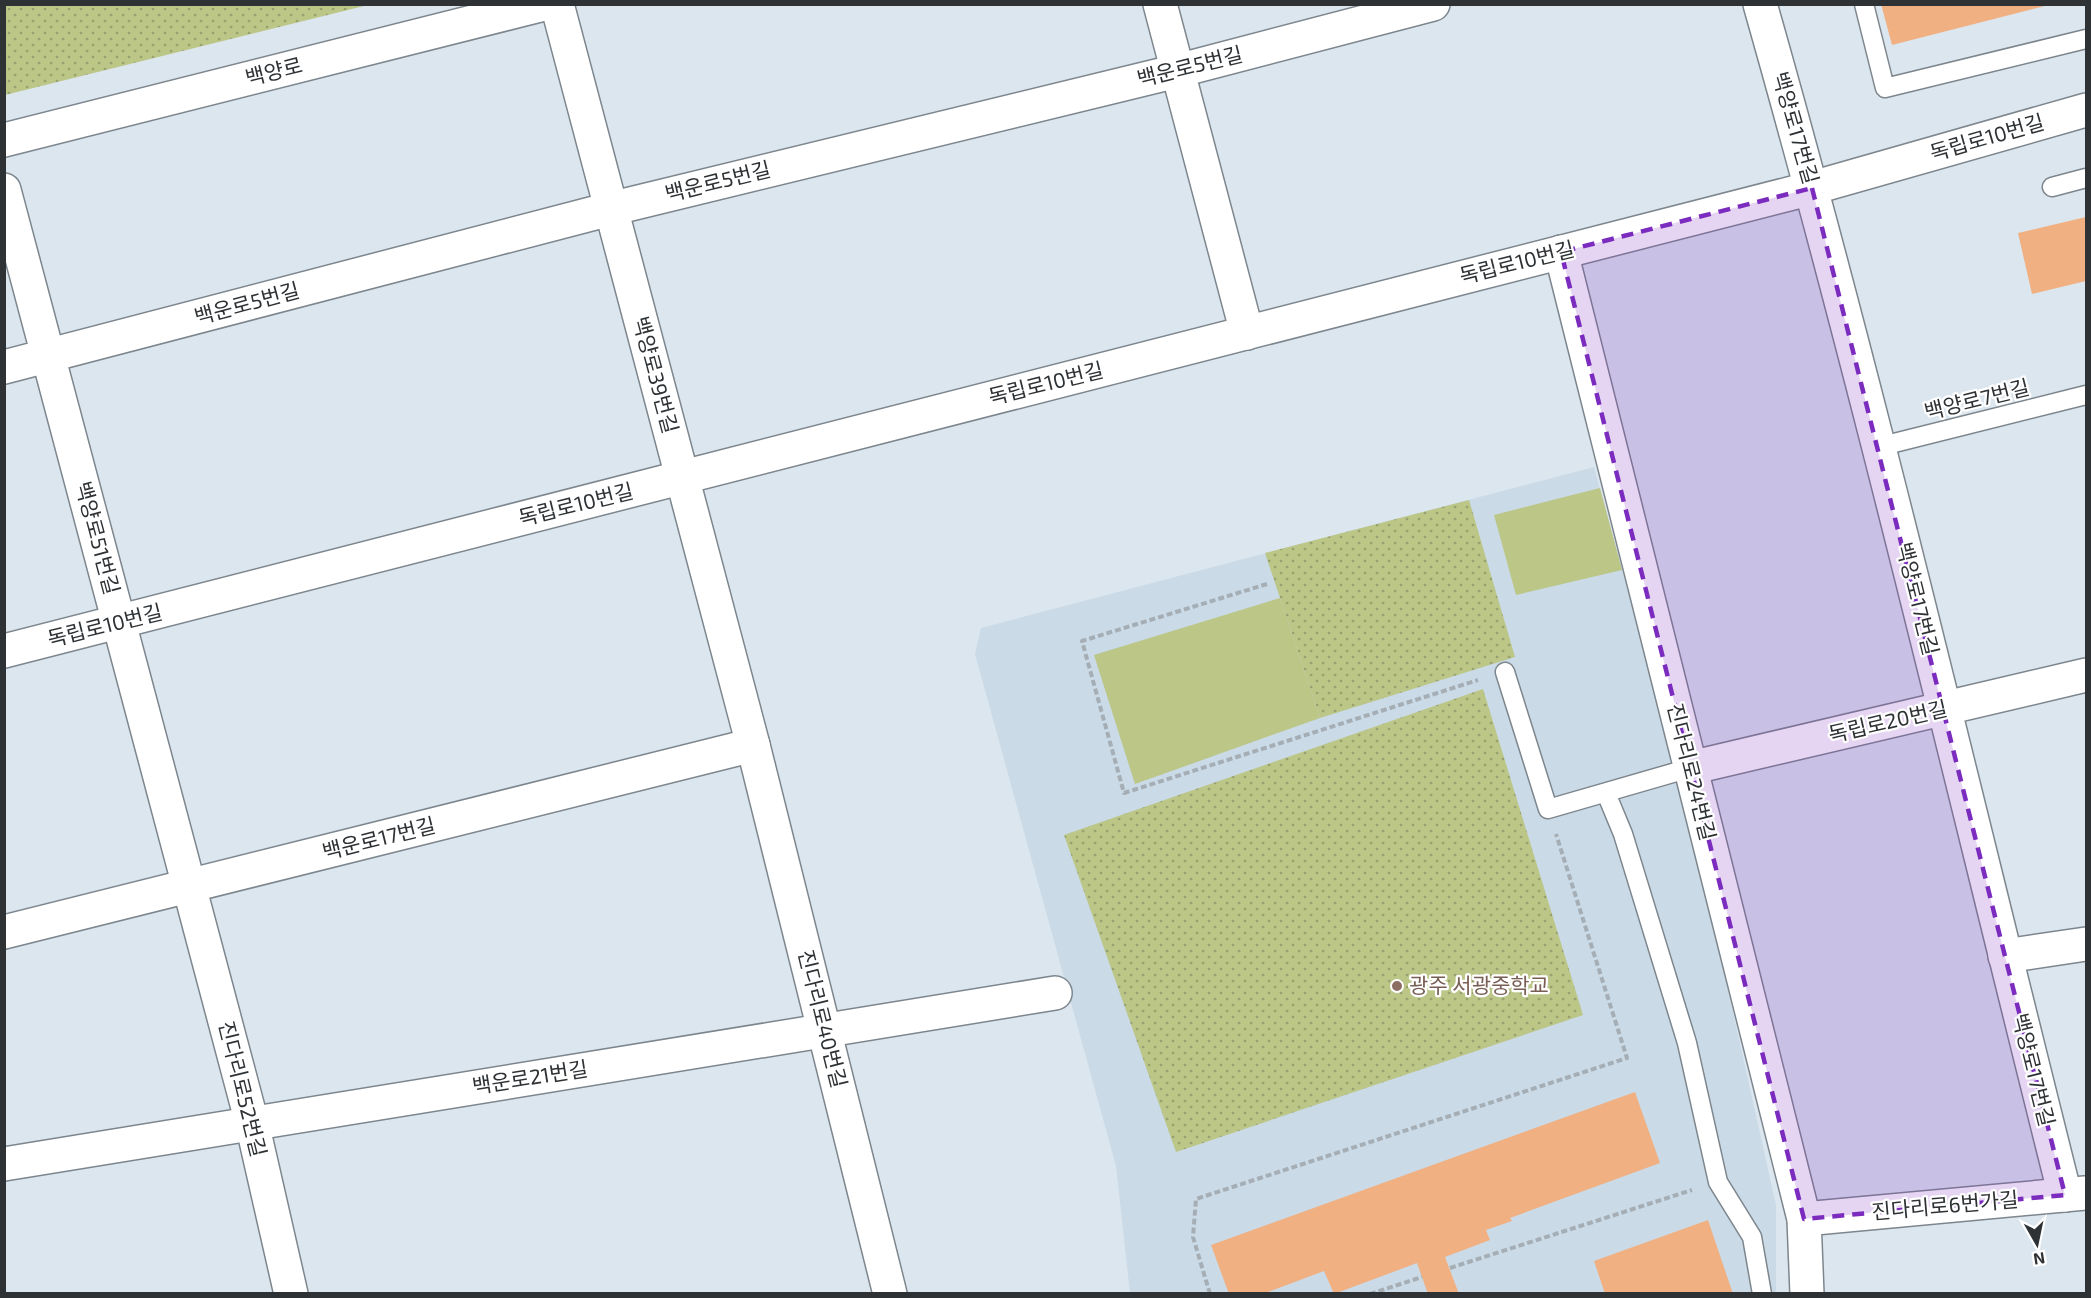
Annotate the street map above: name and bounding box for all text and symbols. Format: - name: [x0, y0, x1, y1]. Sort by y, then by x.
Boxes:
- street label: 백운로5번길: [1134, 40, 1245, 91]
- street label: 백양로: [242, 51, 305, 90]
- street label: 백양로17번길: [1768, 69, 1824, 187]
- street label: 독립로10번길: [1927, 108, 2047, 165]
- street label: 백운로5번길: [662, 155, 773, 206]
- street label: 독립로10번길: [1457, 235, 1577, 288]
- street label: 백운로5번길: [191, 277, 302, 329]
- street label: 백양로39번길: [629, 313, 684, 436]
- street label: 독립로10번길: [986, 356, 1106, 409]
- street label: 백양로7번길: [1922, 373, 2032, 424]
- street label: 독립로10번길: [516, 477, 636, 530]
- street label: 백양로51번길: [71, 478, 126, 597]
- street label: 백양로17번길: [1892, 539, 1945, 658]
- street label: 독립로10번길: [45, 598, 165, 651]
- street label: 독립로20번길: [1826, 695, 1949, 746]
- street label: 진다리로24번길: [1663, 700, 1722, 843]
- street label: 백운로17번길: [319, 811, 438, 864]
- street label: 진다리로40번길: [794, 947, 853, 1090]
- place label: 광주 서광중학교: [1409, 972, 1549, 997]
- marker: 광주 서광중학교: [1390, 979, 1404, 993]
- street label: 백양로17번길: [2008, 1010, 2061, 1129]
- street label: 진다리로52번길: [215, 1018, 272, 1159]
- street label: 백운로21번길: [470, 1055, 589, 1098]
- street label: 진다리로6번가길: [1870, 1186, 2019, 1223]
- north arrow: [2007, 1214, 2067, 1274]
- text: N: [2032, 1249, 2047, 1270]

